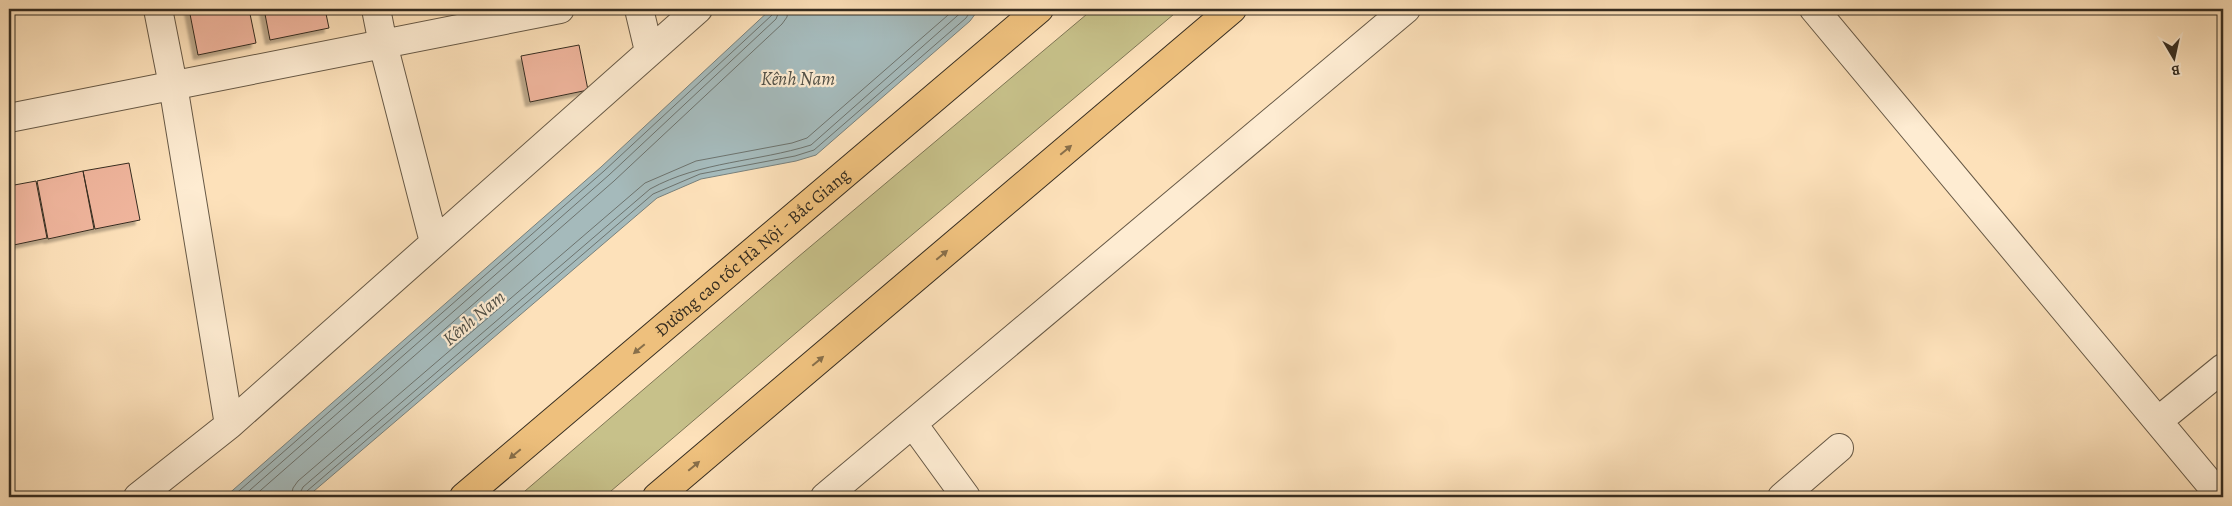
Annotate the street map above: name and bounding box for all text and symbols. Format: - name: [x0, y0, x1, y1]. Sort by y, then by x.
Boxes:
- north arrow: [2150, 32, 2200, 82]
- text: B: [2170, 60, 2182, 80]
- water label: Kênh Nam: [761, 66, 835, 92]
- one-way arrow: [1059, 145, 1072, 156]
- street label: Đường cao tốc Hà Nội - Bắc Giang: [650, 163, 855, 342]
- one-way arrow: [935, 250, 948, 261]
- water label: Kênh Nam: [437, 284, 511, 352]
- one-way arrow: [633, 343, 645, 355]
- one-way arrow: [811, 355, 824, 366]
- one-way arrow: [508, 449, 521, 460]
- one-way arrow: [687, 460, 700, 471]

